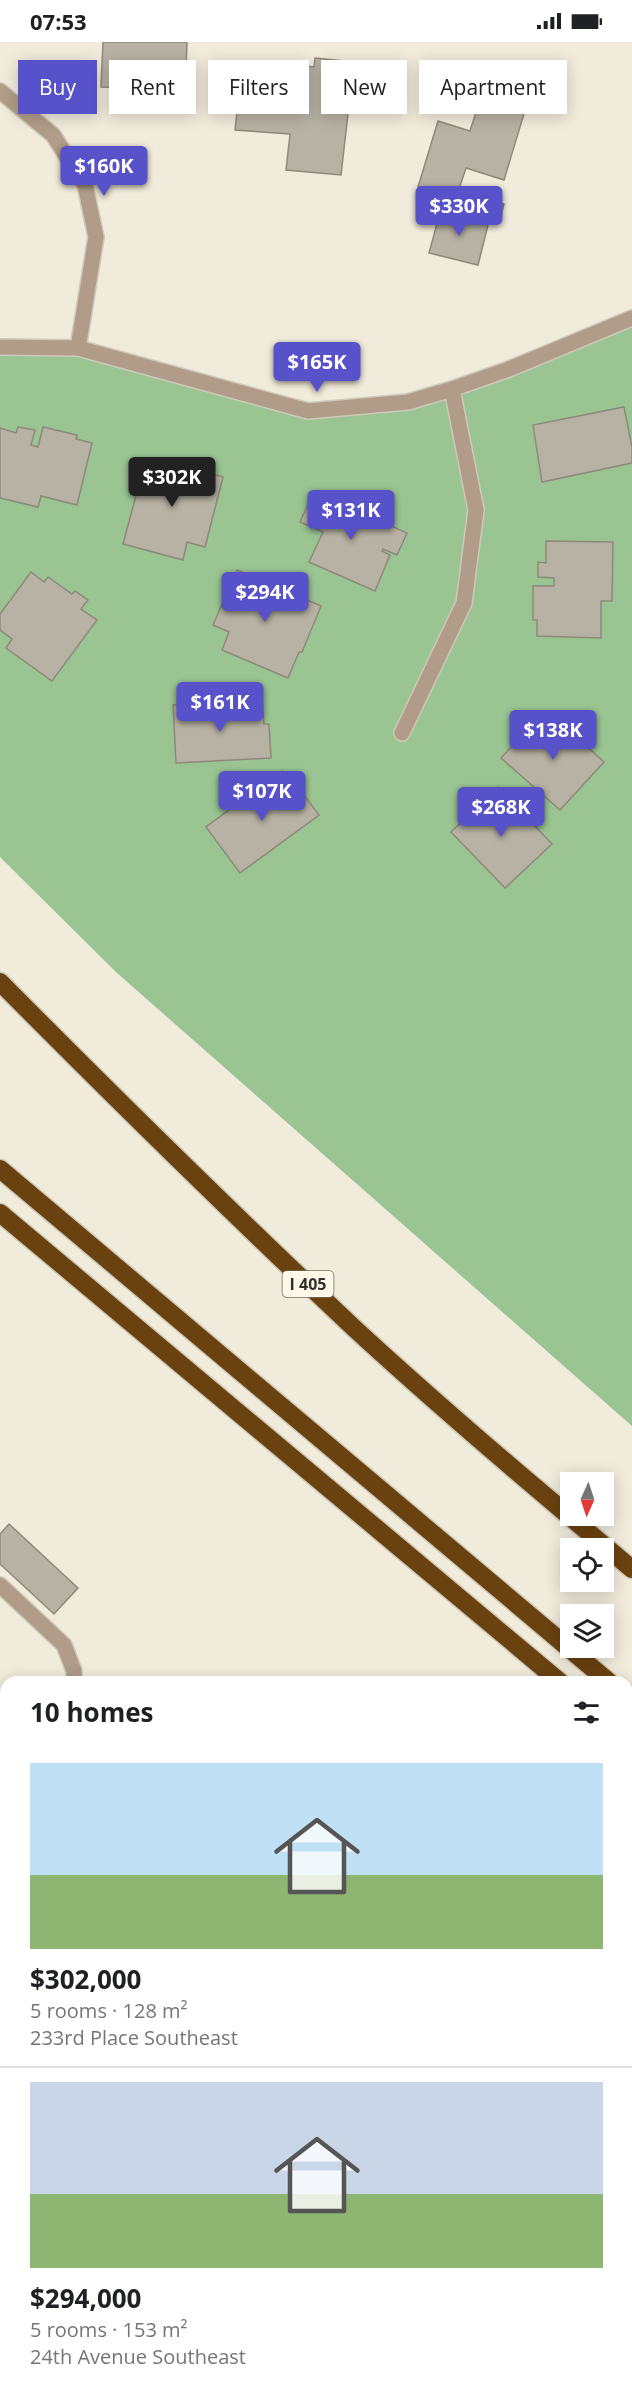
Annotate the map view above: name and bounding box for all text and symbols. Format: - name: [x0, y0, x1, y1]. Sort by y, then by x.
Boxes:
- text: 07:53: [30, 6, 87, 36]
- chip: Buy: [18, 60, 97, 114]
- chip: Rent: [109, 60, 196, 114]
- chip: Filters: [208, 60, 309, 114]
- chip: New: [321, 60, 407, 114]
- chip: Apartment: [419, 60, 567, 114]
- pin: $160K: [62, 146, 146, 197]
- text: $160K: [74, 152, 134, 179]
- pin: $330K: [417, 186, 501, 237]
- text: $330K: [429, 192, 489, 219]
- pin: $165K: [275, 342, 359, 393]
- text: $165K: [287, 348, 347, 375]
- pin: $302K: [130, 457, 214, 508]
- text: $302K: [142, 463, 202, 490]
- pin: $131K: [309, 490, 393, 541]
- text: $131K: [321, 496, 381, 523]
- pin: $294K: [223, 572, 307, 623]
- text: $294K: [235, 578, 295, 605]
- pin: $161K: [178, 682, 262, 733]
- text: $161K: [190, 688, 250, 715]
- pin: $138K: [511, 710, 595, 761]
- text: $138K: [523, 716, 583, 743]
- pin: $107K: [220, 771, 304, 822]
- text: $107K: [232, 777, 292, 804]
- pin: $268K: [459, 787, 543, 838]
- text: $268K: [471, 793, 531, 820]
- road number: I 405: [282, 1271, 334, 1297]
- north arrow: [560, 1472, 614, 1526]
- map controls: [560, 1472, 614, 1658]
- button: locate: [560, 1538, 614, 1592]
- button: layers: [560, 1604, 614, 1658]
- text: 10 homes: [30, 1694, 154, 1730]
- icon: filters: [570, 1696, 603, 1729]
- icon: home: [263, 1802, 371, 1910]
- text: $302,000: [30, 1961, 141, 1997]
- text: 5 rooms · 128 m²: [30, 1997, 188, 2024]
- text: 233rd Place Southeast: [30, 2024, 238, 2051]
- icon: home: [263, 2121, 371, 2229]
- text: $294,000: [30, 2280, 141, 2316]
- text: 5 rooms · 153 m²: [30, 2316, 188, 2343]
- text: 24th Avenue Southeast: [30, 2343, 246, 2370]

